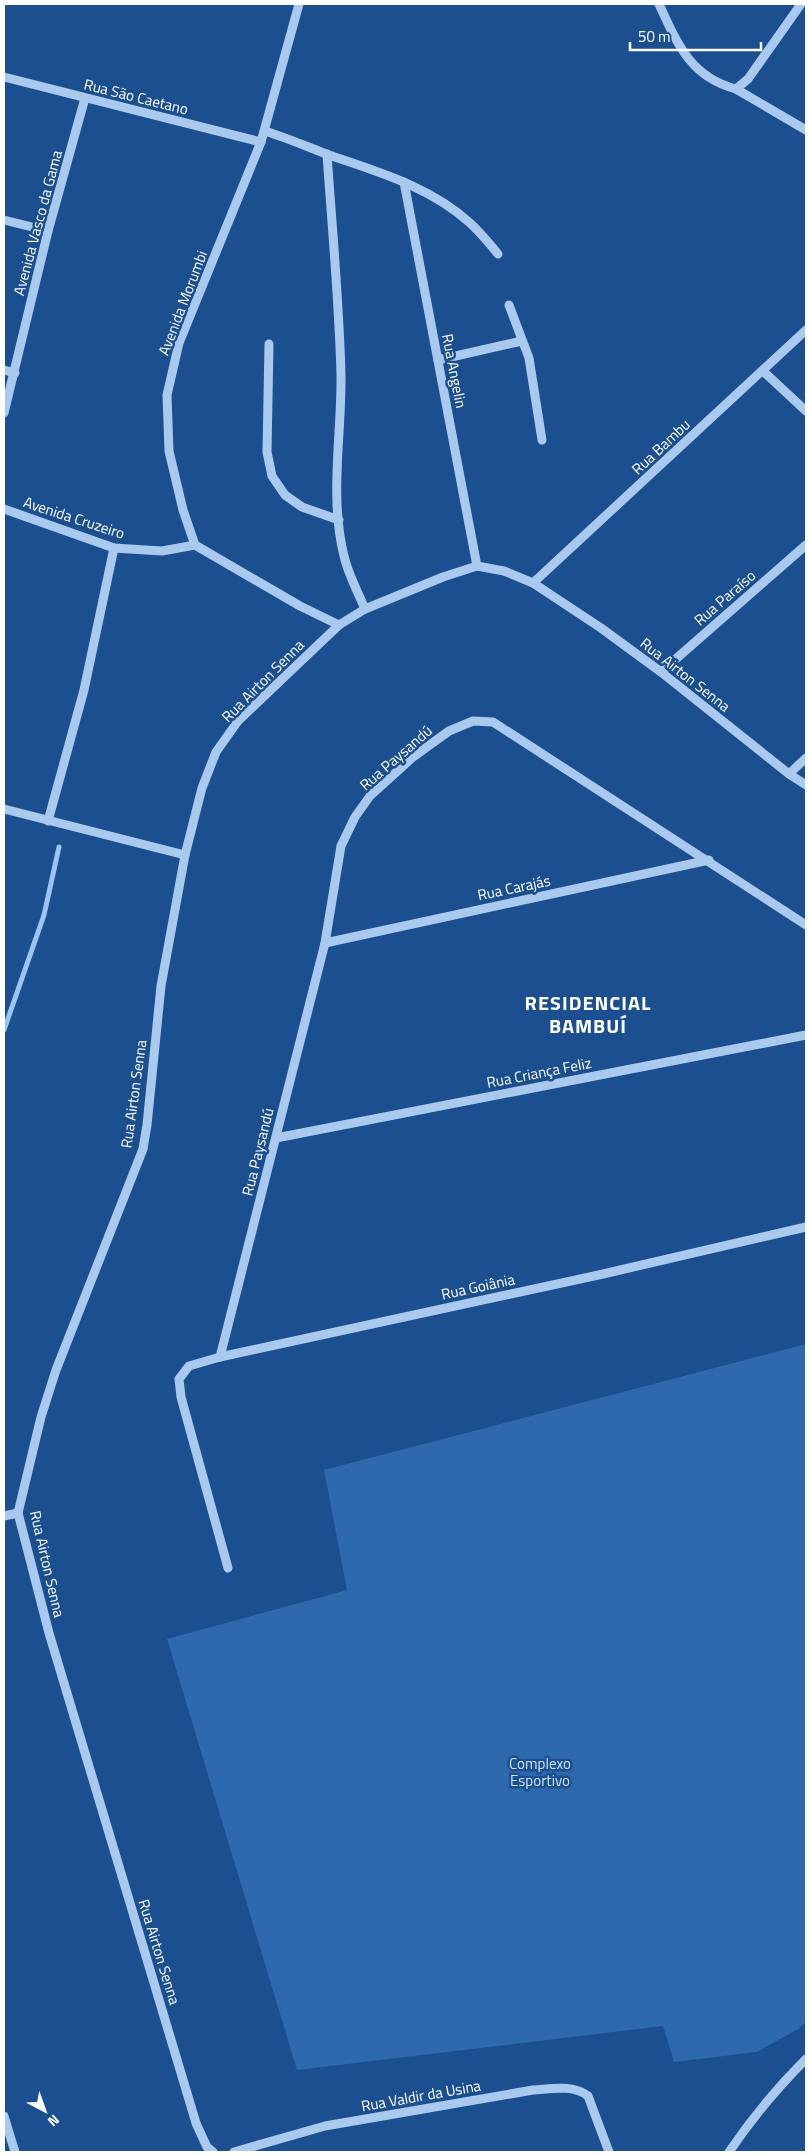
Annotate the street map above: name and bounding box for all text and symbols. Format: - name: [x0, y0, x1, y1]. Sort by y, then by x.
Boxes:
- scale bar: [630, 20, 761, 52]
- text: 50 m: [638, 25, 671, 48]
- street label: Rua São Caetano: [82, 72, 191, 121]
- street label: Avenida Vasco da Gama: [7, 147, 68, 298]
- street label: Avenida Morumbi: [152, 247, 213, 359]
- street label: Rua Angelin: [436, 332, 473, 410]
- street label: Rua Bambu: [626, 413, 695, 480]
- street label: Avenida Cruzeiro: [21, 490, 128, 545]
- street label: Rua Paraíso: [689, 564, 761, 631]
- street label: Rua Airton Senna: [635, 632, 736, 718]
- street label: Rua Airton Senna: [216, 634, 310, 727]
- street label: Rua Paysandú: [354, 719, 437, 796]
- street label: Rua Carajás: [475, 869, 553, 906]
- district label: RESIDENCIAL BAMBUÍ: [525, 987, 651, 1041]
- street label: Rua Airton Senna: [115, 1038, 153, 1150]
- street label: Rua Criança Feliz: [485, 1051, 593, 1094]
- street label: Rua Paysandú: [235, 1106, 280, 1198]
- street label: Rua Goiânia: [439, 1267, 517, 1306]
- street label: Rua Airton Senna: [24, 1508, 71, 1620]
- park label: Complexo Esportivo: [509, 1752, 571, 1792]
- street label: Rua Airton Senna: [133, 1896, 187, 2008]
- street label: Rua Valdir da Usina: [359, 2074, 483, 2117]
- north arrow: [20, 2086, 70, 2136]
- text: N: [43, 2110, 64, 2132]

